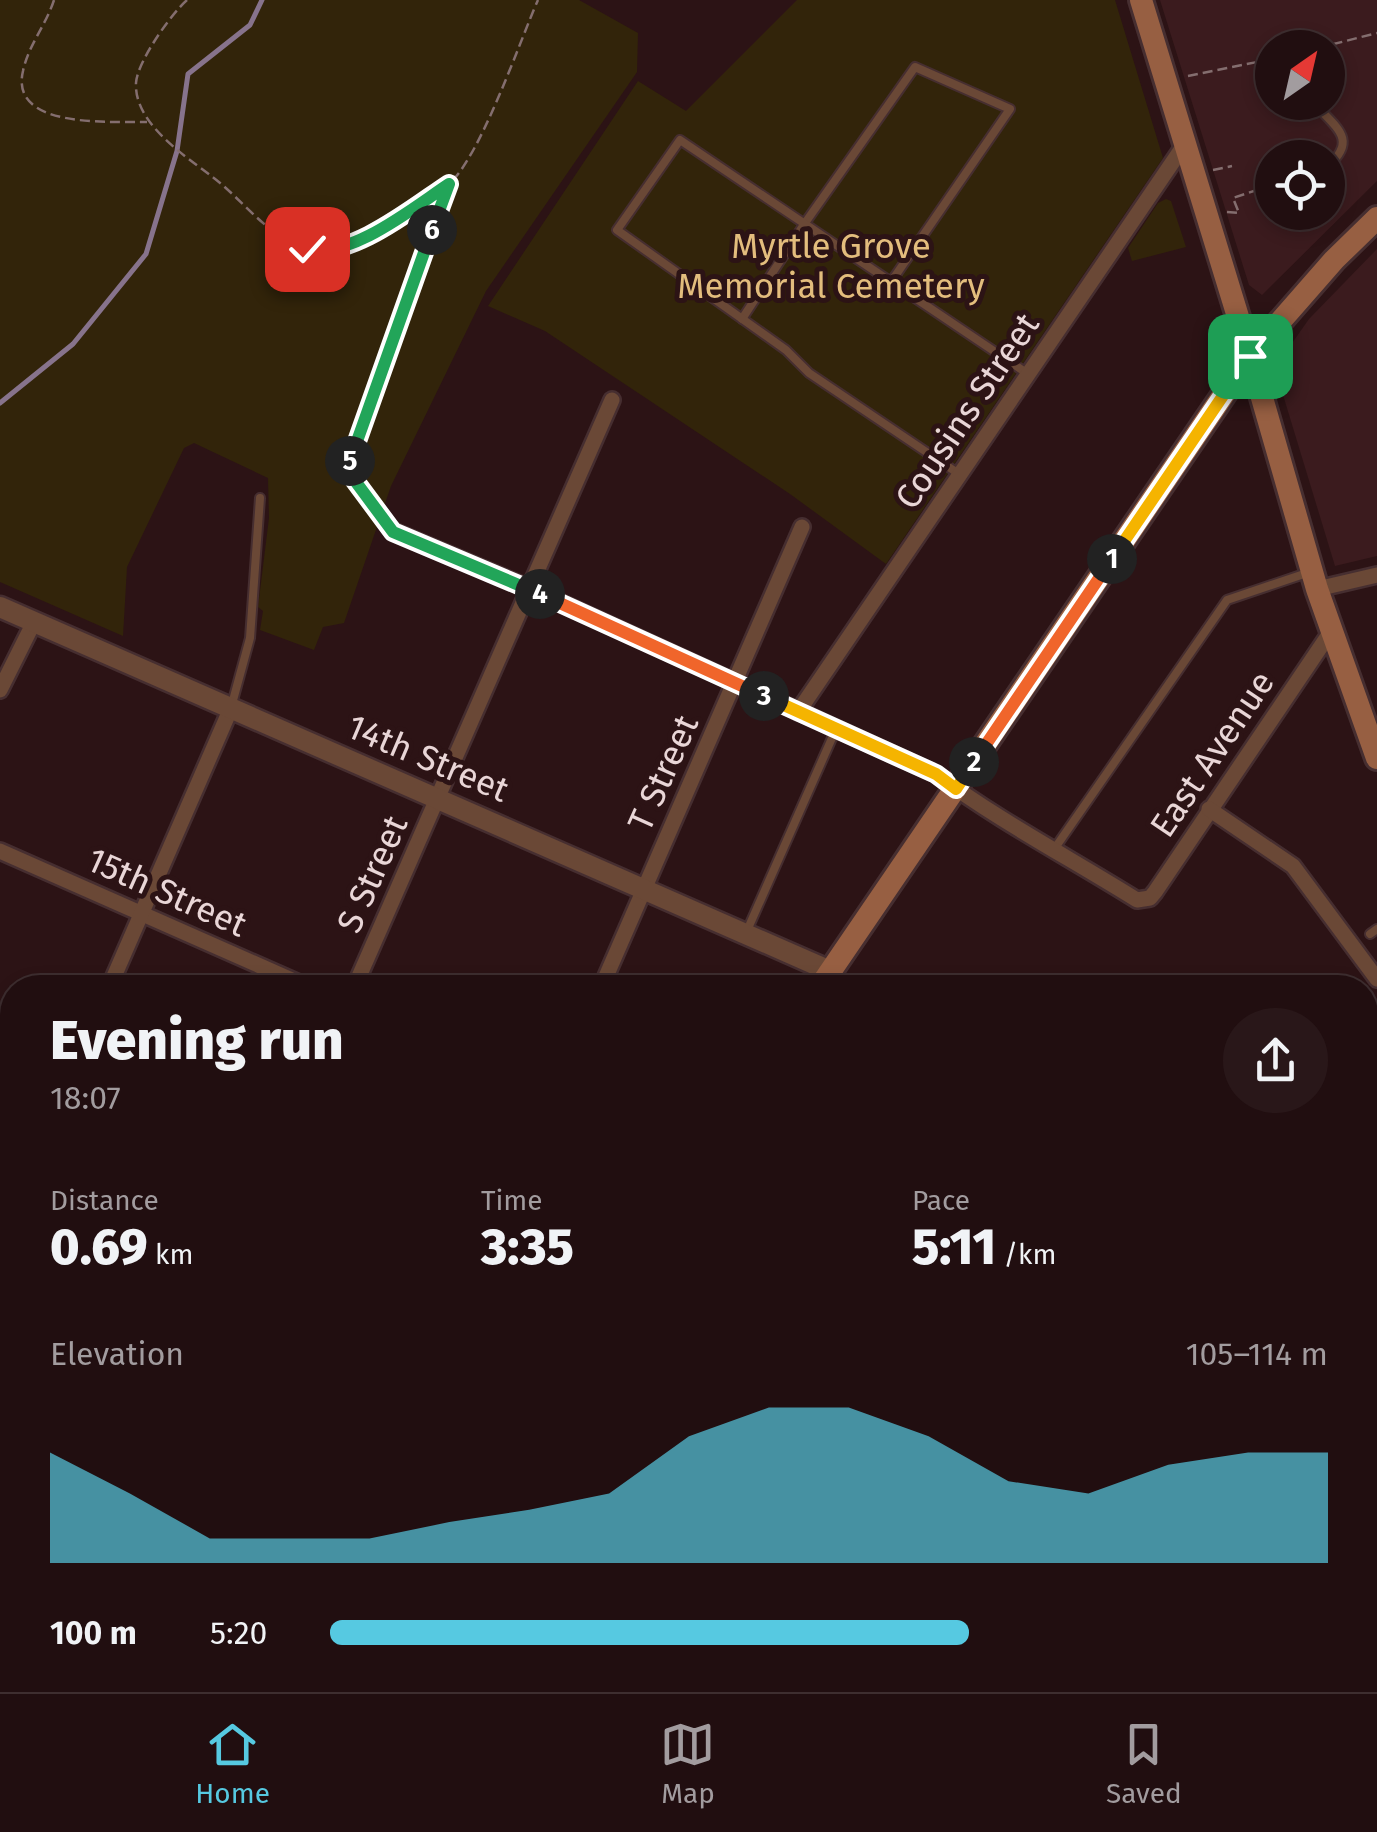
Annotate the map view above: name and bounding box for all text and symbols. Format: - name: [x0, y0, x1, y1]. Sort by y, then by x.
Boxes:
- north arrow: [1255, 30, 1345, 120]
- map controls: [1255, 30, 1345, 230]
- button: locate: [1255, 140, 1345, 230]
- pin: 6: [407, 205, 457, 255]
- pin: [265, 207, 350, 292]
- text: 6: [424, 213, 440, 246]
- icon: check: [280, 222, 335, 277]
- park label: Myrtle Grove Memorial Cemetery: [677, 225, 985, 307]
- street label: Cousins Street: [886, 305, 1048, 517]
- pin: [1208, 314, 1293, 399]
- icon: arrive: [1223, 329, 1278, 384]
- pin: 5: [325, 436, 375, 486]
- text: 5: [342, 444, 358, 477]
- pin: 1: [1087, 534, 1137, 584]
- text: 1: [1106, 542, 1119, 575]
- pin: 4: [515, 569, 565, 619]
- text: 4: [532, 577, 548, 610]
- street label: East Avenue: [1141, 663, 1283, 845]
- pin: 3: [739, 671, 789, 721]
- text: 3: [757, 679, 771, 712]
- street label: 14th Street: [341, 705, 515, 811]
- street label: T Street: [619, 708, 707, 837]
- pin: 2: [949, 737, 999, 787]
- text: 2: [967, 745, 981, 778]
- street label: S Street: [328, 809, 416, 939]
- street label: 15th Street: [81, 838, 253, 946]
- text: Evening run: [50, 1008, 344, 1074]
- button: share: [1223, 1008, 1328, 1113]
- text: 18:07: [50, 1079, 121, 1117]
- text: Distance: [50, 1184, 159, 1217]
- text: Time: [481, 1184, 543, 1217]
- text: Pace: [912, 1184, 970, 1217]
- text: 0.69: [50, 1217, 148, 1277]
- text: 3:35: [481, 1217, 574, 1277]
- text: 5:11: [912, 1217, 996, 1277]
- text: km: [148, 1238, 193, 1271]
- text: /km: [996, 1238, 1056, 1271]
- text: Elevation: [50, 1335, 184, 1373]
- text: 105–114 m: [1186, 1335, 1328, 1373]
- text: 100 m: [50, 1614, 137, 1652]
- text: 5:20: [210, 1614, 267, 1652]
- tab: Home: [195, 1717, 270, 1810]
- tab: Map: [660, 1717, 715, 1810]
- tab: Saved: [1106, 1717, 1182, 1810]

